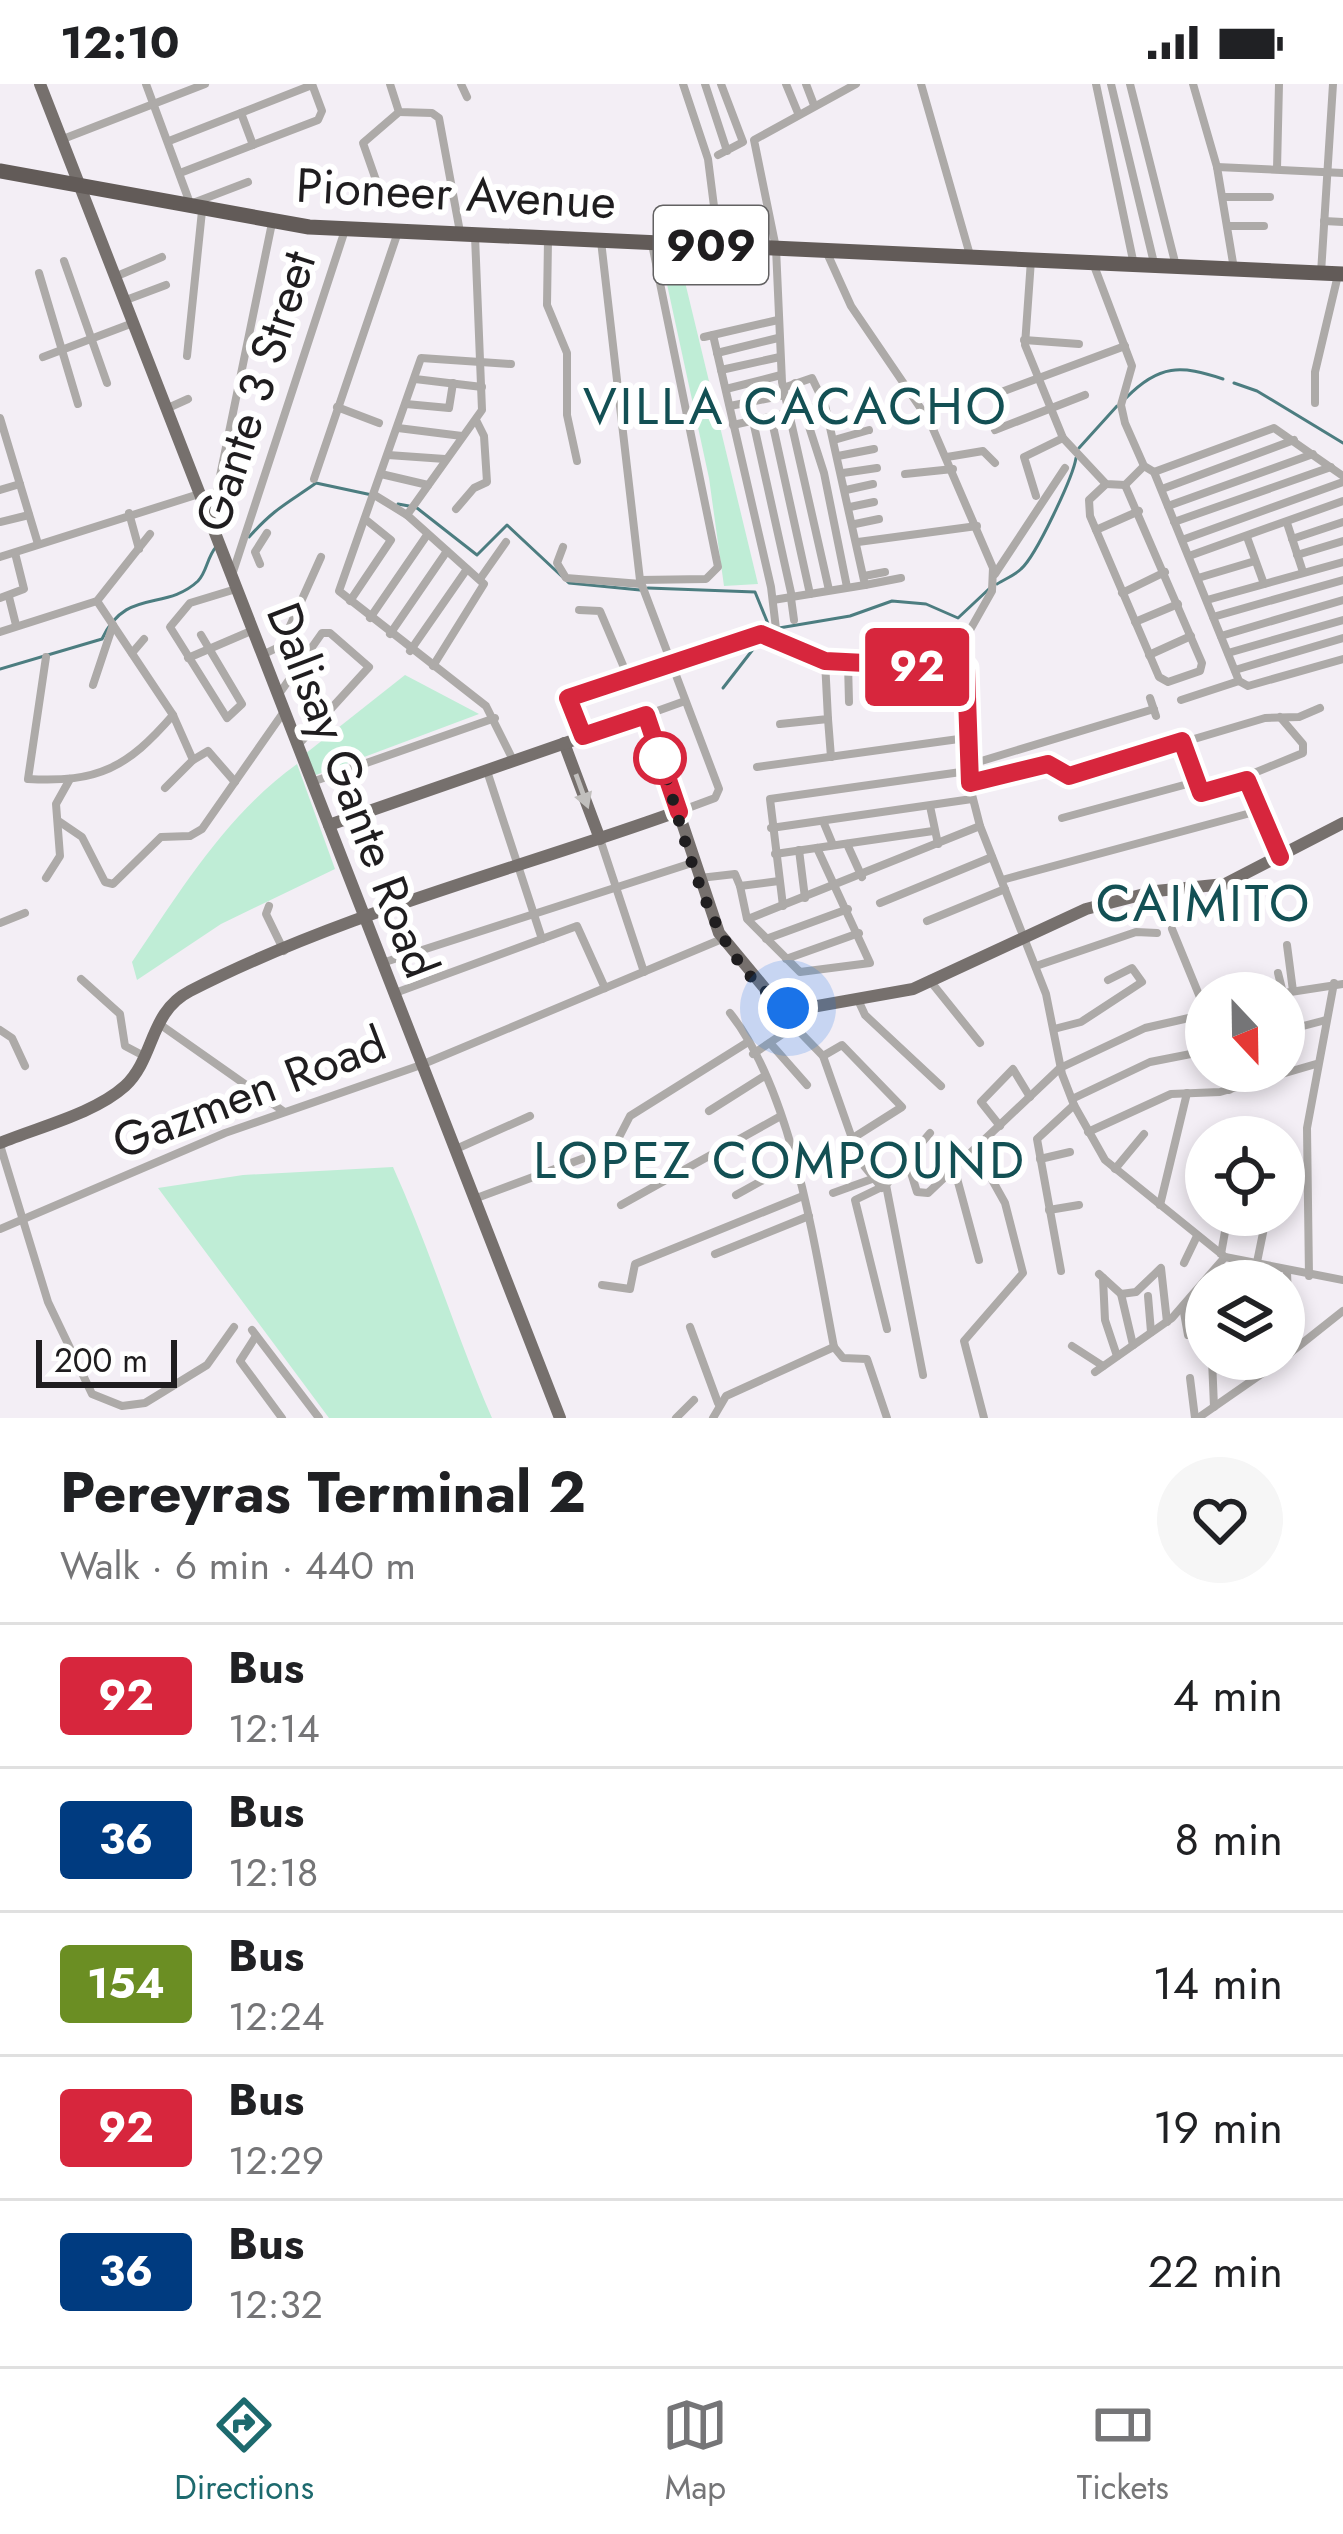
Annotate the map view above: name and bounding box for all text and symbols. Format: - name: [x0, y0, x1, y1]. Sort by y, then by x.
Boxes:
- text: 12:10: [60, 10, 180, 75]
- street label: Pioneer Avenue: [294, 151, 618, 236]
- road number: 909: [654, 206, 768, 284]
- street label: Gante 3 Street: [178, 242, 333, 540]
- district label: VILLA CACACHO: [583, 369, 1009, 443]
- street label: Dalisay Gante Road: [249, 593, 456, 988]
- line badge: 92: [863, 628, 971, 706]
- text: 92: [889, 636, 945, 697]
- unlabelled marker: [635, 733, 685, 783]
- one-way arrow: [574, 773, 592, 809]
- district label: CAIMITO: [1096, 866, 1312, 940]
- north arrow: [1185, 972, 1305, 1092]
- map controls: [1185, 972, 1305, 1380]
- your location: [758, 978, 818, 1038]
- street label: Gazmen Road: [103, 1009, 396, 1176]
- button: locate: [1185, 1116, 1305, 1236]
- district label: LOPEZ COMPOUND: [533, 1123, 1027, 1197]
- button: layers: [1185, 1260, 1305, 1380]
- scale bar: [36, 1334, 177, 1387]
- text: 200 m: [54, 1337, 148, 1384]
- text: Pereyras Terminal 2: [60, 1451, 586, 1533]
- button: heart: [1157, 1457, 1283, 1583]
- text: Walk · 6 min · 440 m: [60, 1537, 416, 1594]
- text: Bus: [228, 1635, 304, 1700]
- text: 4 min: [1173, 1663, 1283, 1728]
- text: 92: [98, 1665, 154, 1726]
- text: 12:14: [228, 1700, 320, 1757]
- text: Bus: [228, 1779, 304, 1844]
- text: 8 min: [1175, 1807, 1283, 1872]
- text: 36: [99, 1809, 153, 1870]
- text: 12:18: [228, 1844, 318, 1901]
- text: Bus: [228, 1923, 304, 1988]
- text: 14 min: [1153, 1951, 1283, 2016]
- text: 154: [87, 1953, 165, 2014]
- text: 12:24: [228, 1988, 324, 2045]
- text: Bus: [228, 2067, 304, 2132]
- text: 19 min: [1153, 2095, 1283, 2160]
- text: 92: [98, 2097, 154, 2158]
- text: 12:29: [228, 2132, 324, 2189]
- text: Bus: [228, 2211, 304, 2276]
- text: 22 min: [1148, 2239, 1283, 2304]
- text: 36: [99, 2241, 153, 2302]
- text: 12:32: [228, 2276, 323, 2333]
- tab: Directions: [174, 2392, 314, 2511]
- tab: Map: [662, 2392, 728, 2511]
- tab: Tickets: [1077, 2392, 1169, 2511]

